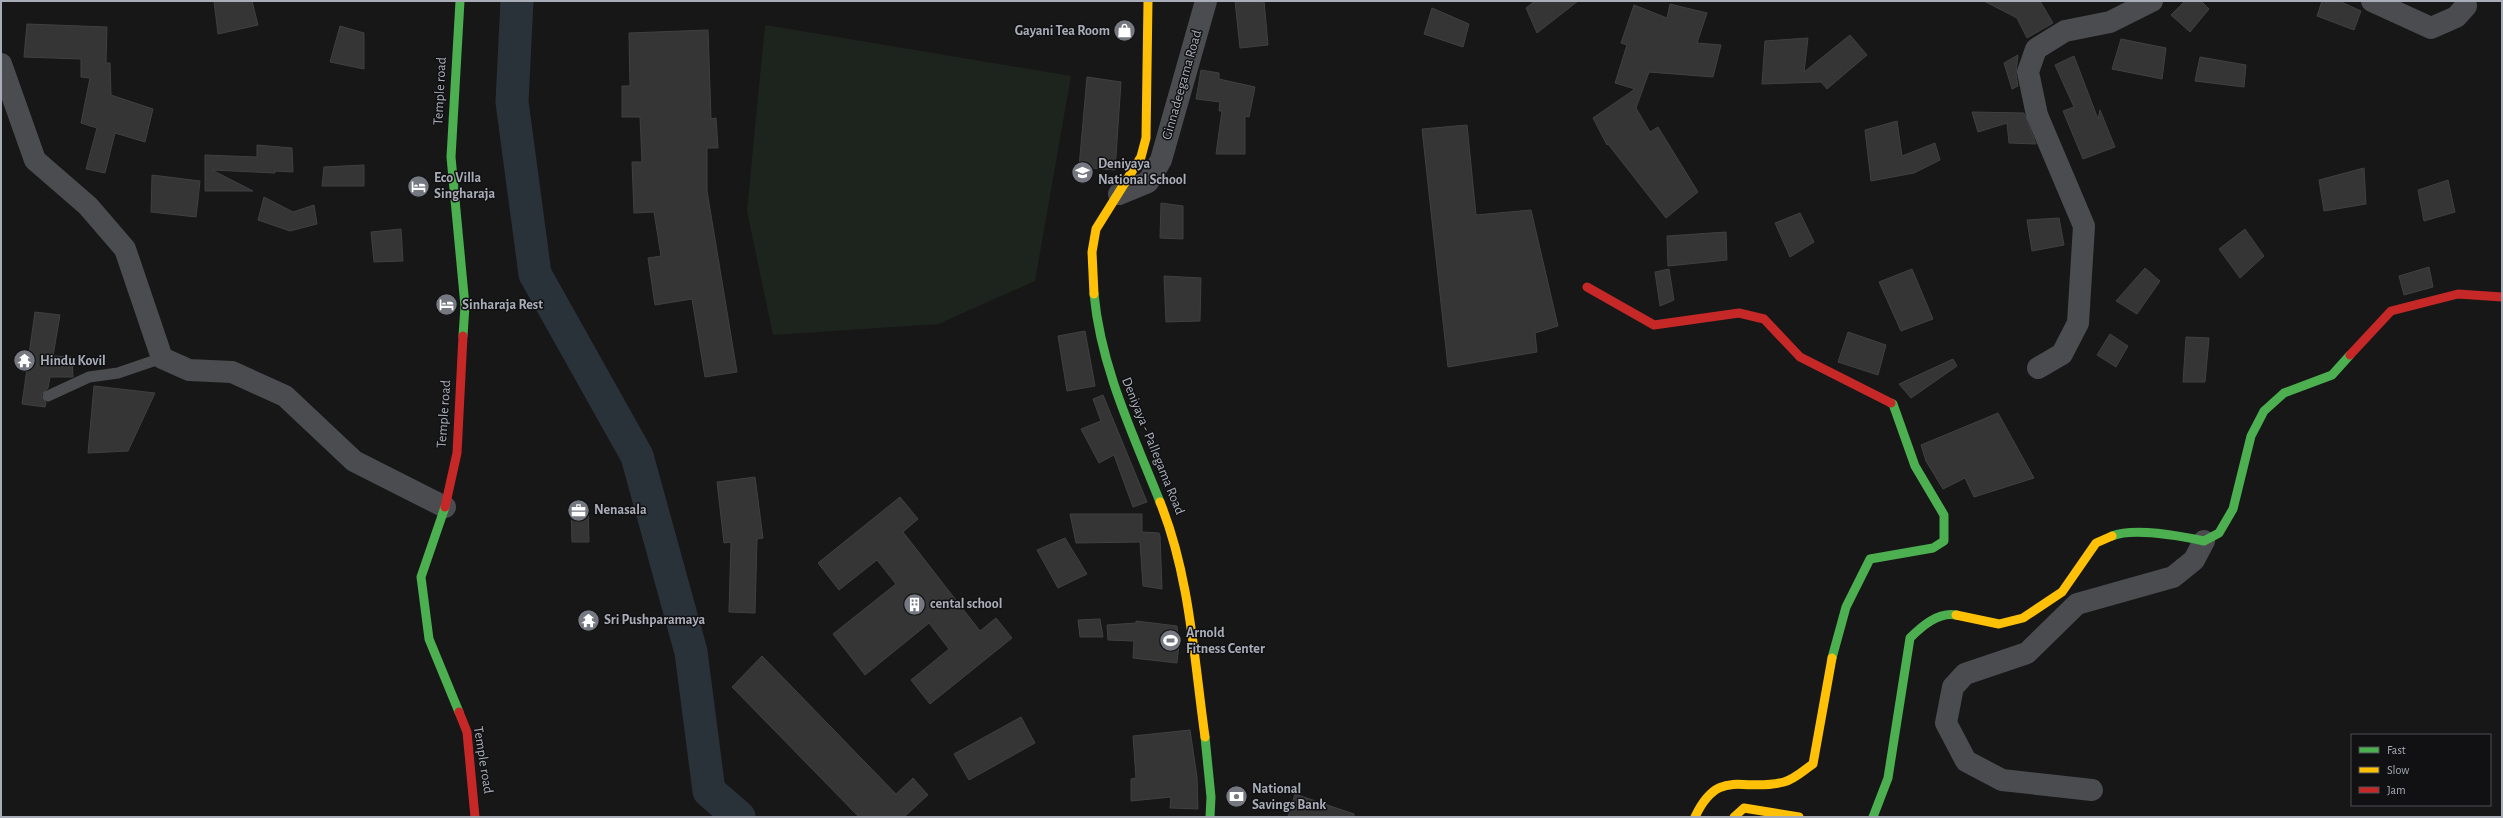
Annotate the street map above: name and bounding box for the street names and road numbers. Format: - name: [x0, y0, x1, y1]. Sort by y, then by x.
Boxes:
- street label: Ginnadeegama Road: [1160, 29, 1204, 141]
- street label: Temple road: [431, 57, 449, 125]
- street label: Deniyaya - Pallegama Road: [1119, 375, 1187, 517]
- street label: Temple road: [435, 380, 453, 448]
- street label: Temple road: [471, 725, 495, 795]

